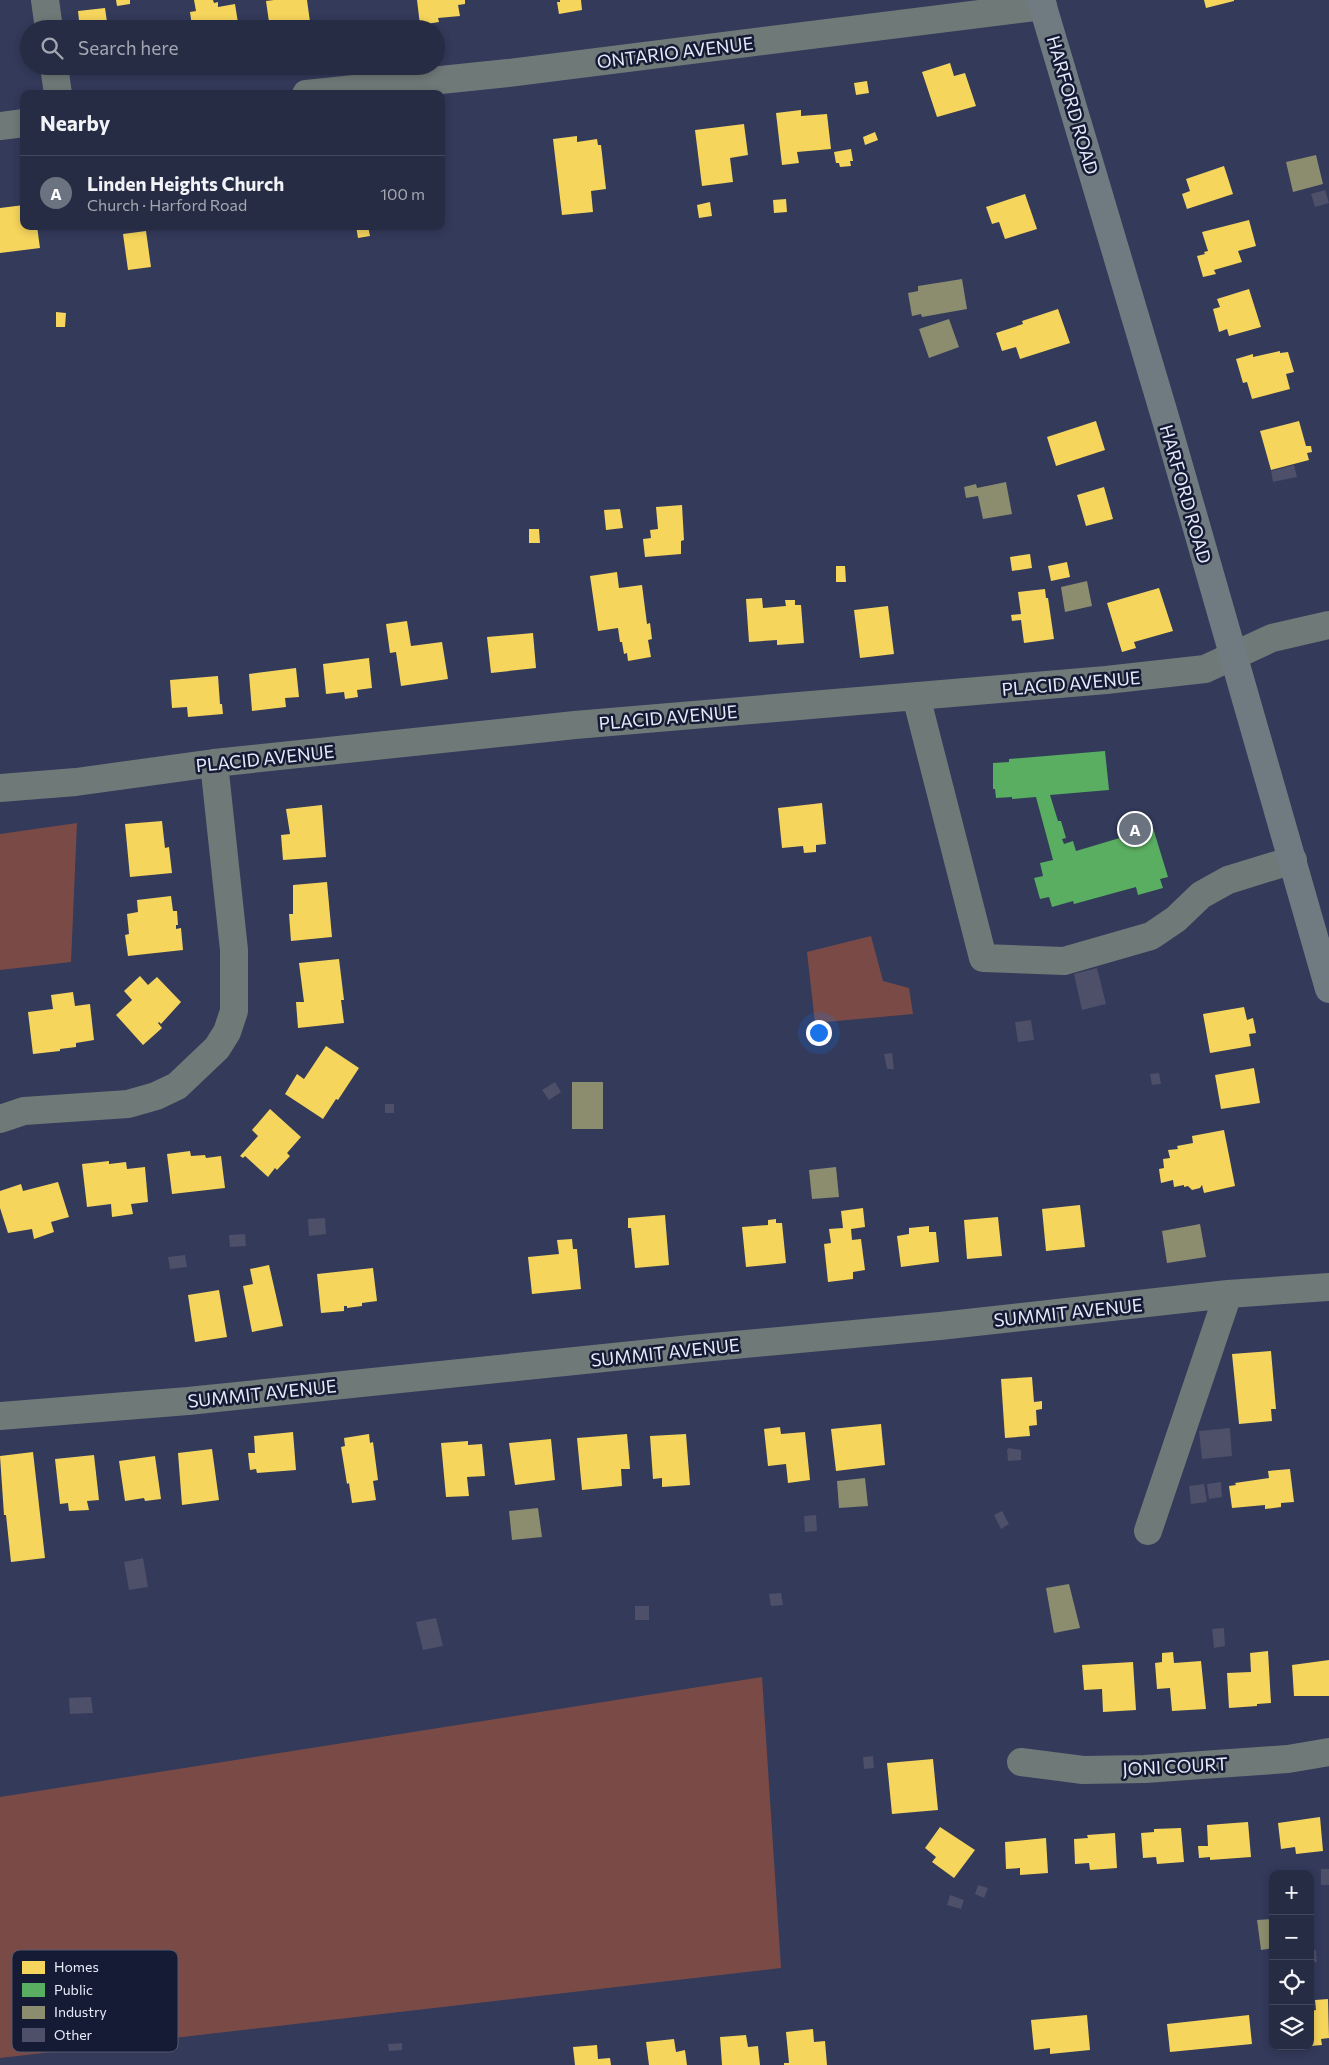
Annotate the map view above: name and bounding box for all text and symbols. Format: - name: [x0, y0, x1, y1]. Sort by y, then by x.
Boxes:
- search box: [20, 20, 445, 75]
- street label: ONTARIO AVENUE: [596, 31, 754, 73]
- street label: HARFORD ROAD: [1043, 33, 1103, 177]
- icon: search: [38, 34, 66, 62]
- text: Search here: [78, 36, 178, 59]
- text: Nearby: [40, 110, 110, 135]
- text: Linden Heights Church: [87, 172, 284, 195]
- text: A: [50, 184, 62, 203]
- text: 100 m: [380, 184, 425, 203]
- text: Church · Harford Road: [87, 195, 247, 214]
- street label: HARFORD ROAD: [1156, 422, 1216, 566]
- street label: PLACID AVENUE: [1001, 666, 1141, 700]
- street label: PLACID AVENUE: [598, 700, 738, 734]
- street label: PLACID AVENUE: [195, 740, 335, 776]
- pin: A: [1119, 810, 1151, 848]
- your location: [806, 1020, 832, 1046]
- street label: SUMMIT AVENUE: [992, 1293, 1144, 1331]
- street label: SUMMIT AVENUE: [589, 1333, 741, 1371]
- street label: SUMMIT AVENUE: [186, 1374, 338, 1412]
- street label: JONI COURT: [1122, 1752, 1228, 1780]
- map controls: [1269, 1870, 1314, 2050]
- button: +: [1269, 1870, 1314, 1915]
- button: −: [1269, 1915, 1314, 1960]
- legend: [12, 1950, 178, 2052]
- text: Homes: [54, 1958, 99, 1975]
- button: locate: [1269, 1960, 1314, 2005]
- text: Public: [54, 1981, 93, 1998]
- text: Industry: [54, 2003, 107, 2020]
- button: layers: [1269, 2005, 1314, 2050]
- text: Other: [54, 2026, 93, 2043]

